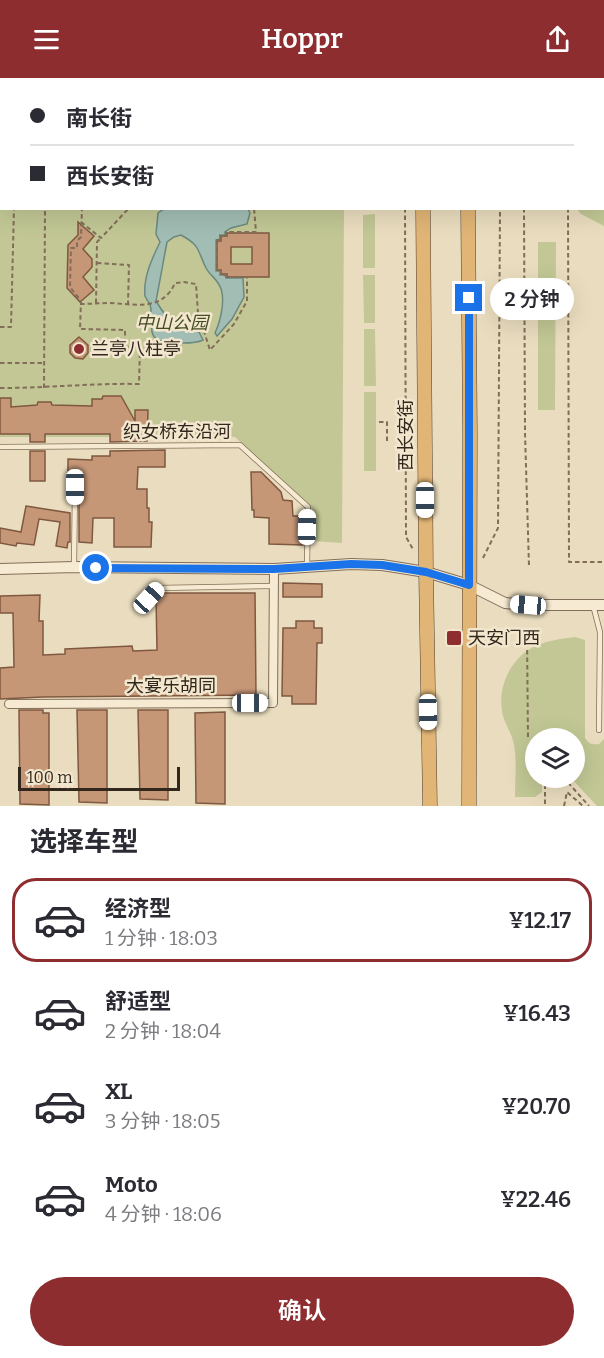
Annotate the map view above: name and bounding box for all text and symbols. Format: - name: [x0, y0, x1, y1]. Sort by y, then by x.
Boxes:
- icon: menu: [30, 23, 63, 56]
- text: Hoppr: [261, 23, 343, 55]
- icon: share: [541, 23, 574, 56]
- text: 南长街: [66, 105, 132, 132]
- text: 西长安街: [66, 163, 154, 190]
- callout: 2 分钟: [490, 277, 574, 319]
- route end: [455, 284, 482, 311]
- text: 2 分钟: [505, 287, 559, 311]
- park label: 中山公园: [136, 312, 211, 334]
- place label: 兰亭八柱亭: [91, 338, 181, 360]
- marker: 兰亭八柱亭: [72, 342, 86, 356]
- street label: 西长安街: [395, 399, 417, 471]
- street label: 织女桥东沿河: [123, 421, 231, 443]
- car: [66, 469, 84, 505]
- car: [416, 482, 434, 518]
- car: [298, 509, 316, 545]
- route start: [82, 554, 109, 581]
- car: [130, 579, 168, 617]
- car: [509, 594, 547, 616]
- place label: 天安门西: [468, 627, 540, 649]
- marker: 天安门西: [445, 629, 463, 647]
- street label: 大宴乐胡同: [126, 675, 216, 697]
- car: [232, 694, 268, 712]
- car: [419, 694, 437, 730]
- map controls: [525, 728, 585, 788]
- button: layers: [525, 728, 585, 788]
- scale bar: [18, 764, 180, 792]
- text: 100 m: [27, 768, 72, 787]
- text: 选择车型: [30, 826, 138, 858]
- icon: car: [33, 893, 87, 947]
- text: 经济型: [105, 895, 171, 922]
- text: ¥12.17: [509, 907, 571, 934]
- text: 1 分钟 · 18:03: [105, 926, 218, 950]
- icon: car: [33, 986, 87, 1040]
- text: 舒适型: [105, 988, 171, 1015]
- text: ¥16.43: [503, 1000, 571, 1027]
- text: 2 分钟 · 18:04: [105, 1019, 221, 1043]
- text: XL: [105, 1078, 132, 1105]
- icon: car: [33, 1079, 87, 1133]
- text: ¥20.70: [501, 1093, 571, 1120]
- text: 3 分钟 · 18:05: [105, 1109, 220, 1133]
- text: Moto: [105, 1171, 158, 1198]
- icon: car: [33, 1172, 87, 1226]
- text: ¥22.46: [500, 1186, 571, 1213]
- text: 4 分钟 · 18:06: [105, 1202, 222, 1226]
- button: 确认: [30, 1277, 574, 1346]

